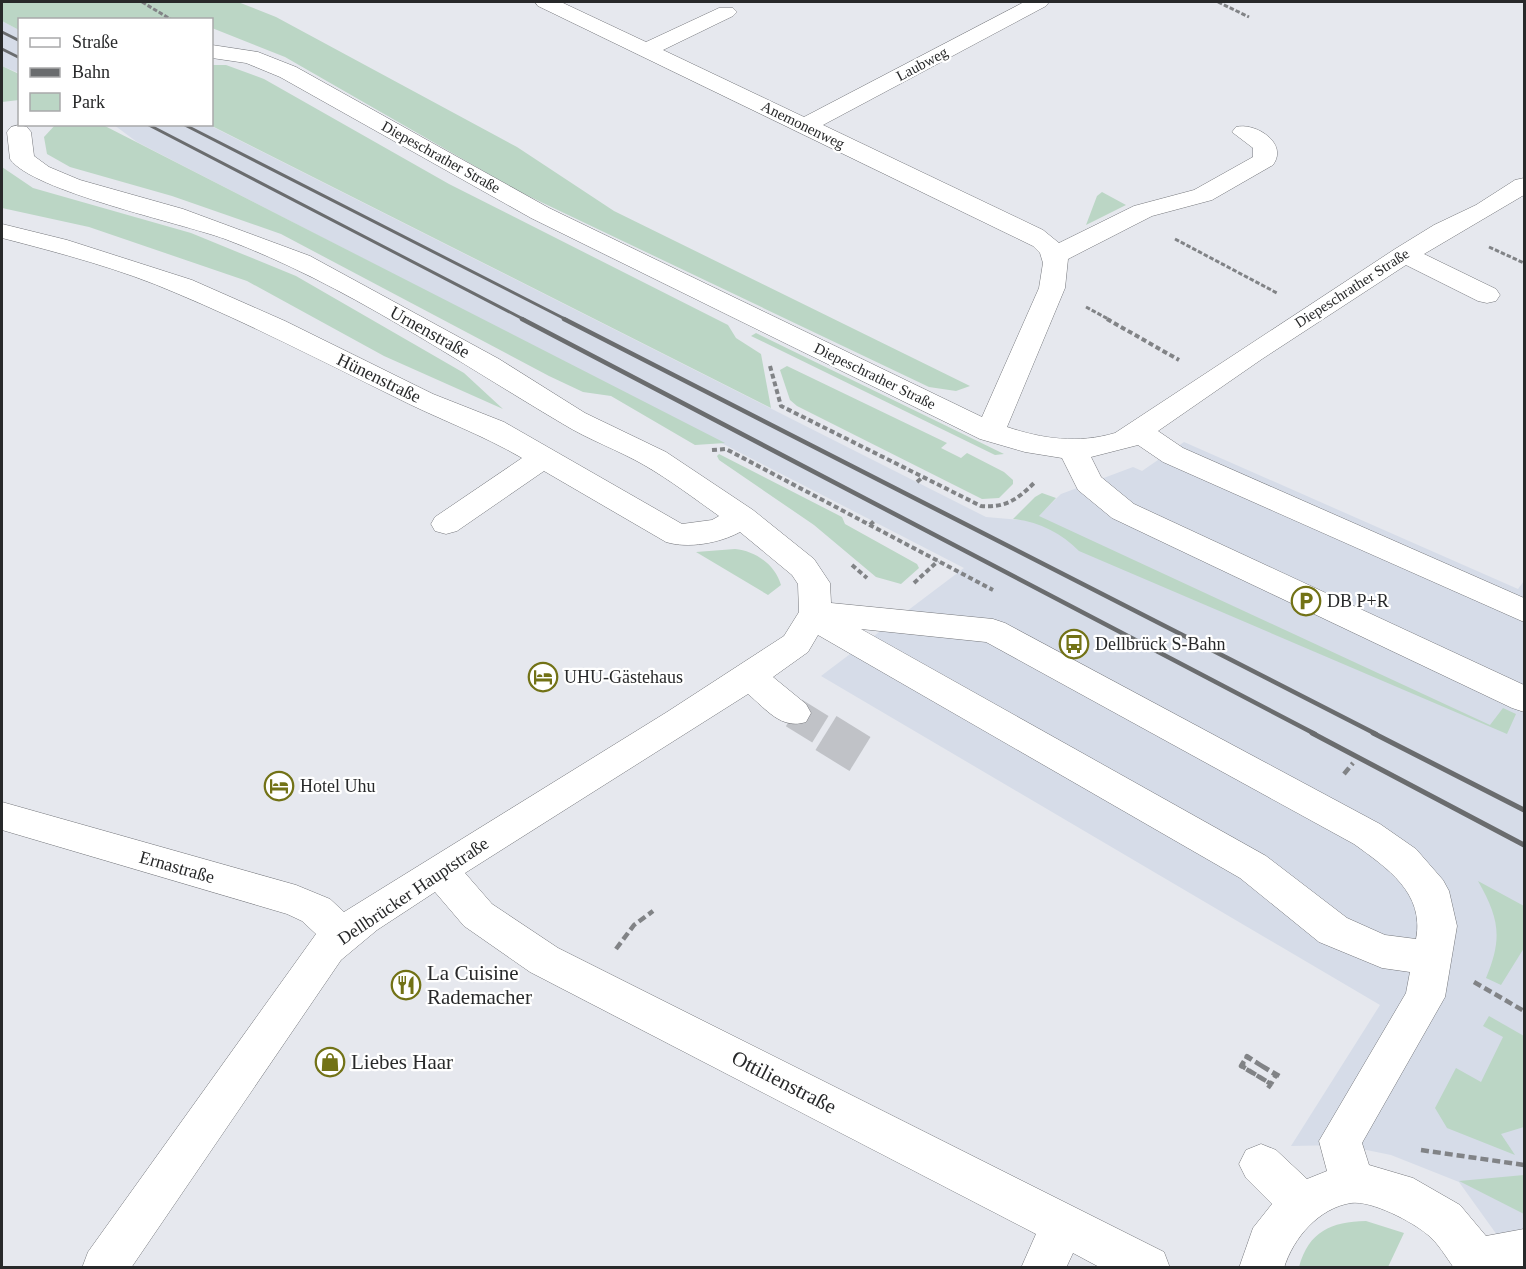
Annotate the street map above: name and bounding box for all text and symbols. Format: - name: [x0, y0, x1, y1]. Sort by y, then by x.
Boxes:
- legend: [18, 18, 213, 126]
- text: Straße: [72, 32, 118, 52]
- street label: Laubweg: [894, 44, 951, 84]
- text: Bahn: [72, 62, 110, 82]
- text: Park: [72, 92, 105, 112]
- street label: Anemonenweg: [759, 98, 848, 152]
- street label: Diepeschrather Straße: [379, 118, 503, 196]
- street label: Diepeschrather Straße: [1292, 245, 1412, 331]
- street label: Urnenstraße: [387, 302, 473, 362]
- street label: Diepeschrather Straße: [812, 340, 939, 412]
- street label: Hünenstraße: [334, 349, 424, 407]
- parking icon: DB P+R: [1290, 585, 1322, 617]
- place label: DB P+R: [1327, 591, 1389, 611]
- bus stop icon: Dellbrück S-Bahn: [1058, 628, 1090, 660]
- place label: Dellbrück S-Bahn: [1095, 634, 1225, 654]
- hotel icon: UHU-Gästehaus: [527, 661, 559, 693]
- place label: UHU-Gästehaus: [564, 667, 683, 687]
- hotel icon: Hotel Uhu: [263, 770, 295, 802]
- place label: Hotel Uhu: [300, 776, 376, 796]
- street label: Dellbrücker Hauptstraße: [334, 833, 492, 949]
- street label: Ernastraße: [137, 847, 217, 887]
- place label: La Cuisine Rademacher: [427, 961, 532, 1009]
- restaurant icon: La Cuisine Rademacher: [390, 969, 422, 1001]
- street label: Ottilienstraße: [728, 1045, 840, 1119]
- shop icon: Liebes Haar: [314, 1046, 346, 1078]
- place label: Liebes Haar: [351, 1050, 453, 1074]

